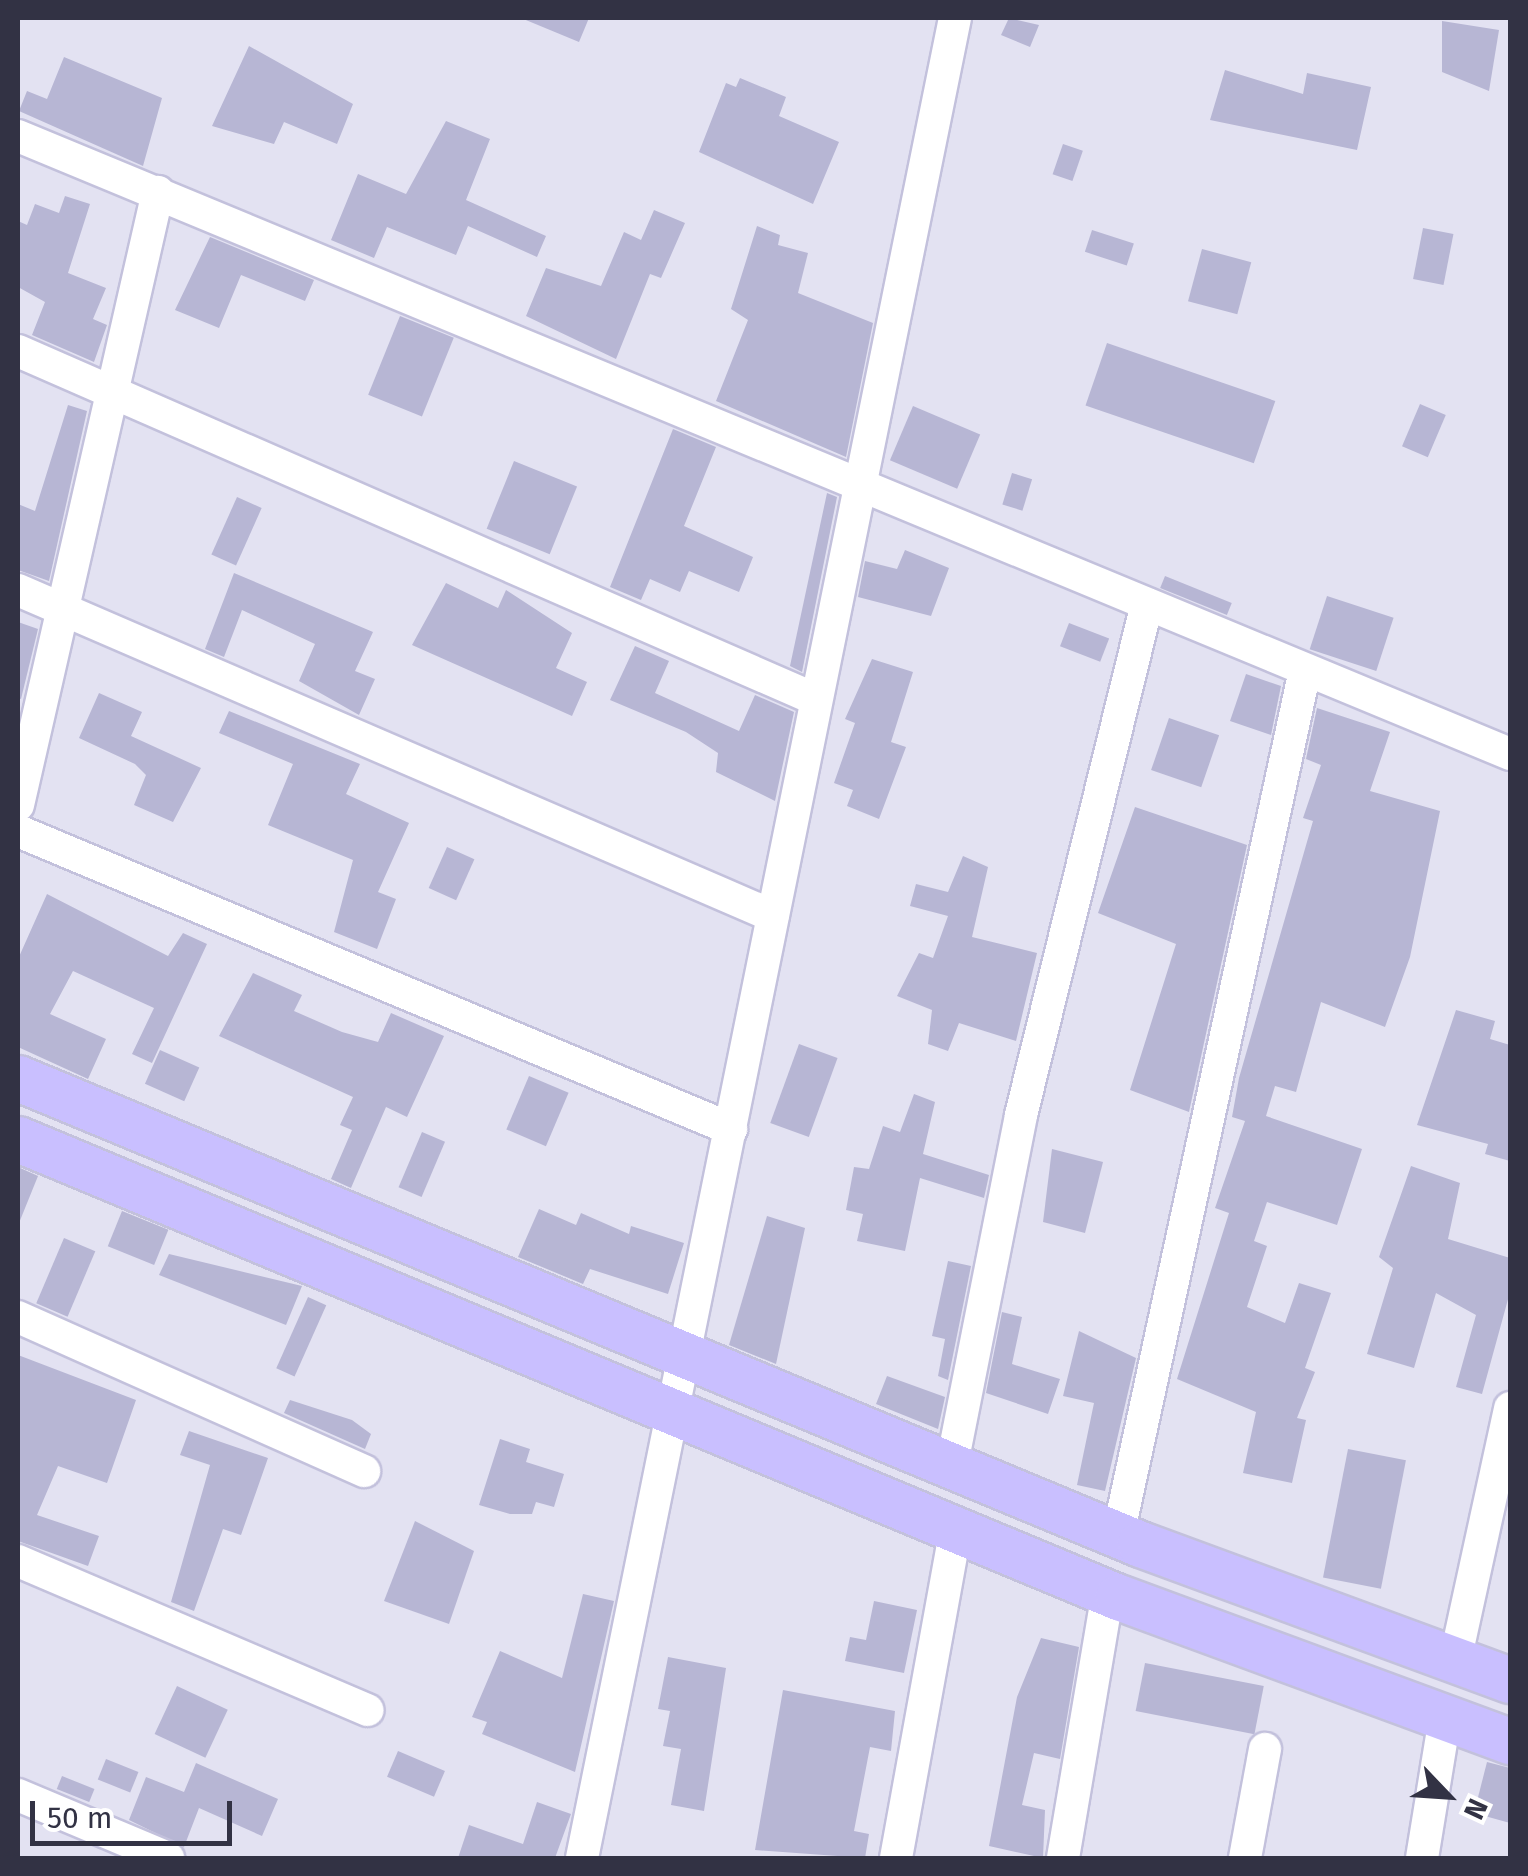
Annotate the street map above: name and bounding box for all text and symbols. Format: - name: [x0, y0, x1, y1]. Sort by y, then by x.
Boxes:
- north arrow: [1398, 1746, 1498, 1846]
- scale bar: [35, 1781, 238, 1843]
- text: N: [1457, 1793, 1495, 1824]
- text: 50 m: [47, 1800, 112, 1836]

